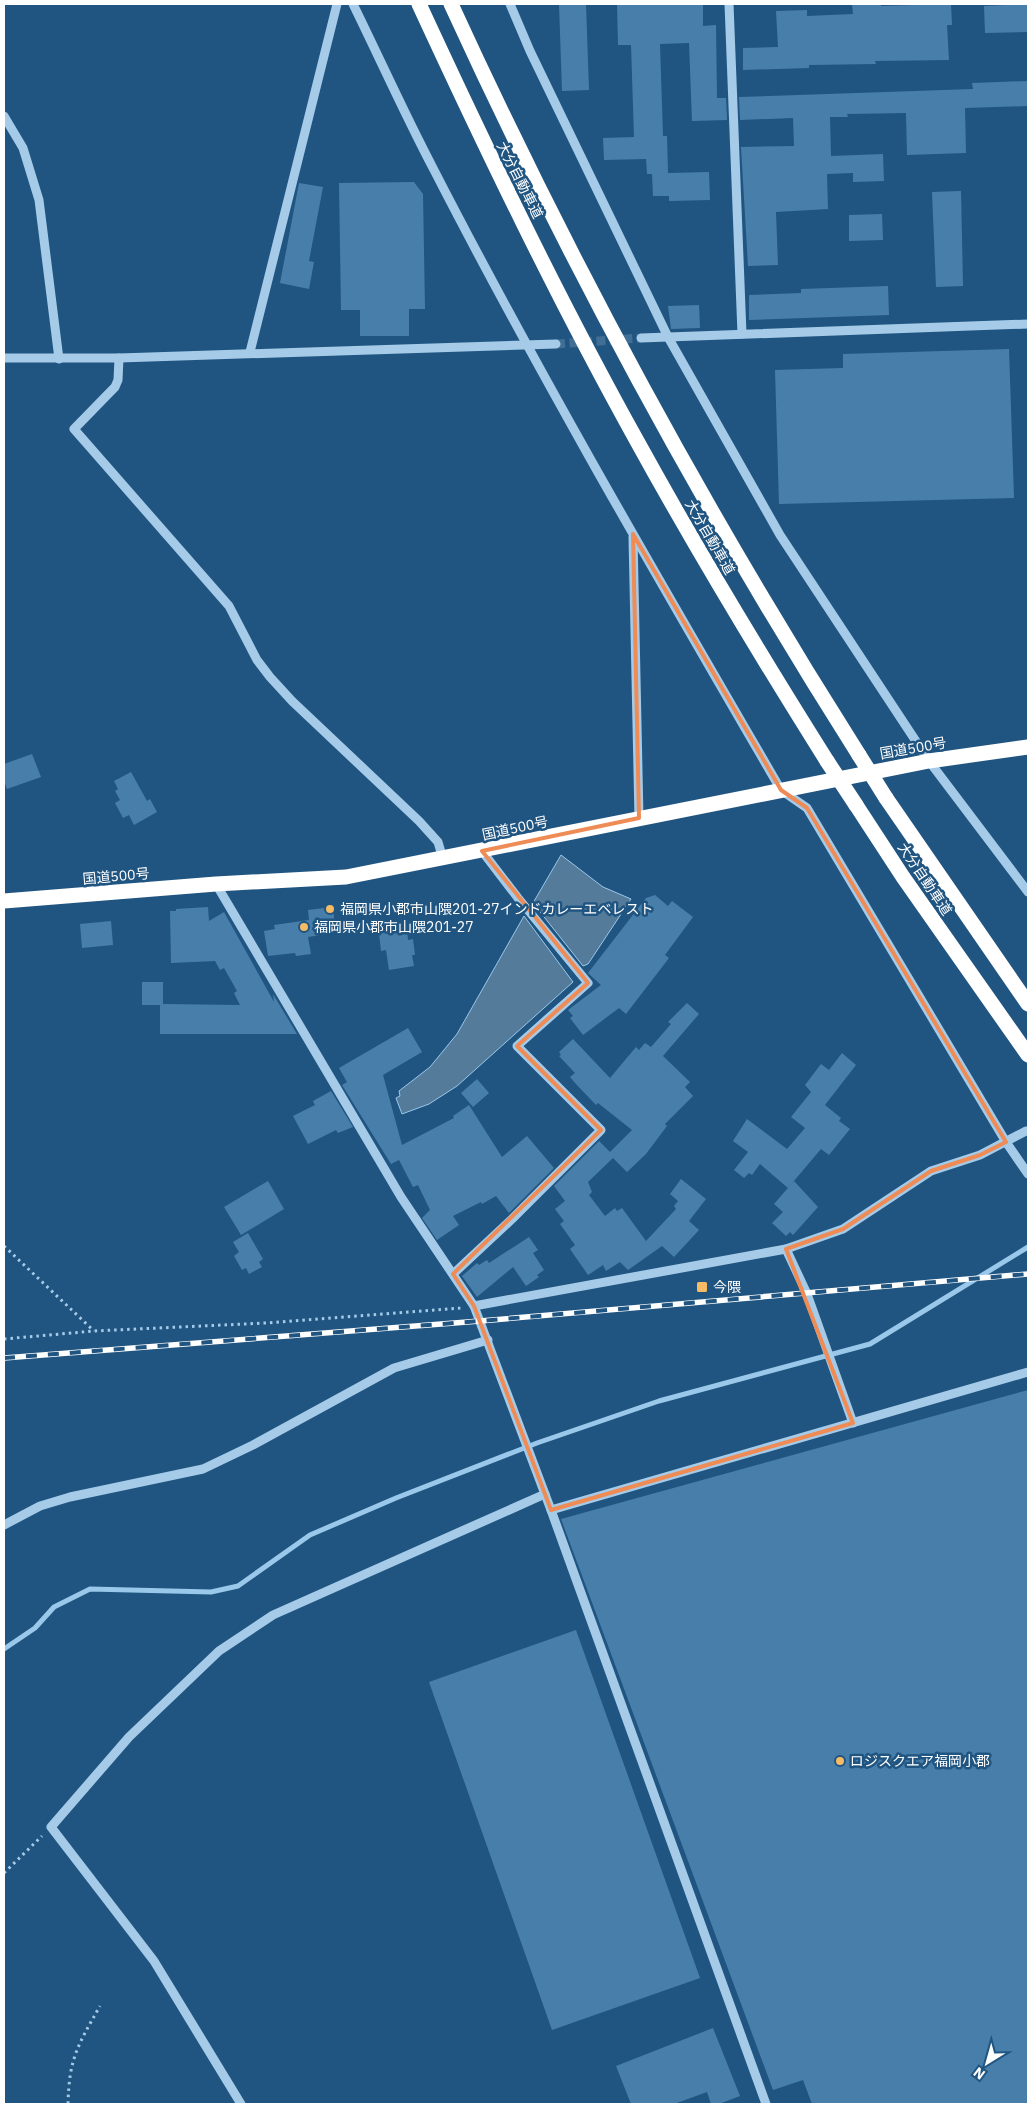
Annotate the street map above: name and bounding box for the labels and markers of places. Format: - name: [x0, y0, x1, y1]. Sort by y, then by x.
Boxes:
- place label: 福岡県小郡市山隈201-27インドカレーエベレスト: [340, 900, 654, 918]
- marker: 福岡県小郡市山隈201-27インドカレーエベレスト: [324, 903, 336, 915]
- place label: 福岡県小郡市山隈201-27: [314, 918, 474, 936]
- marker: 福岡県小郡市山隈201-27: [298, 921, 310, 933]
- place label: 今隈: [713, 1278, 741, 1296]
- marker: 今隈: [695, 1280, 709, 1294]
- place label: ロジスクエア福岡小郡: [850, 1752, 990, 1770]
- marker: ロジスクエア福岡小郡: [834, 1755, 846, 1767]

